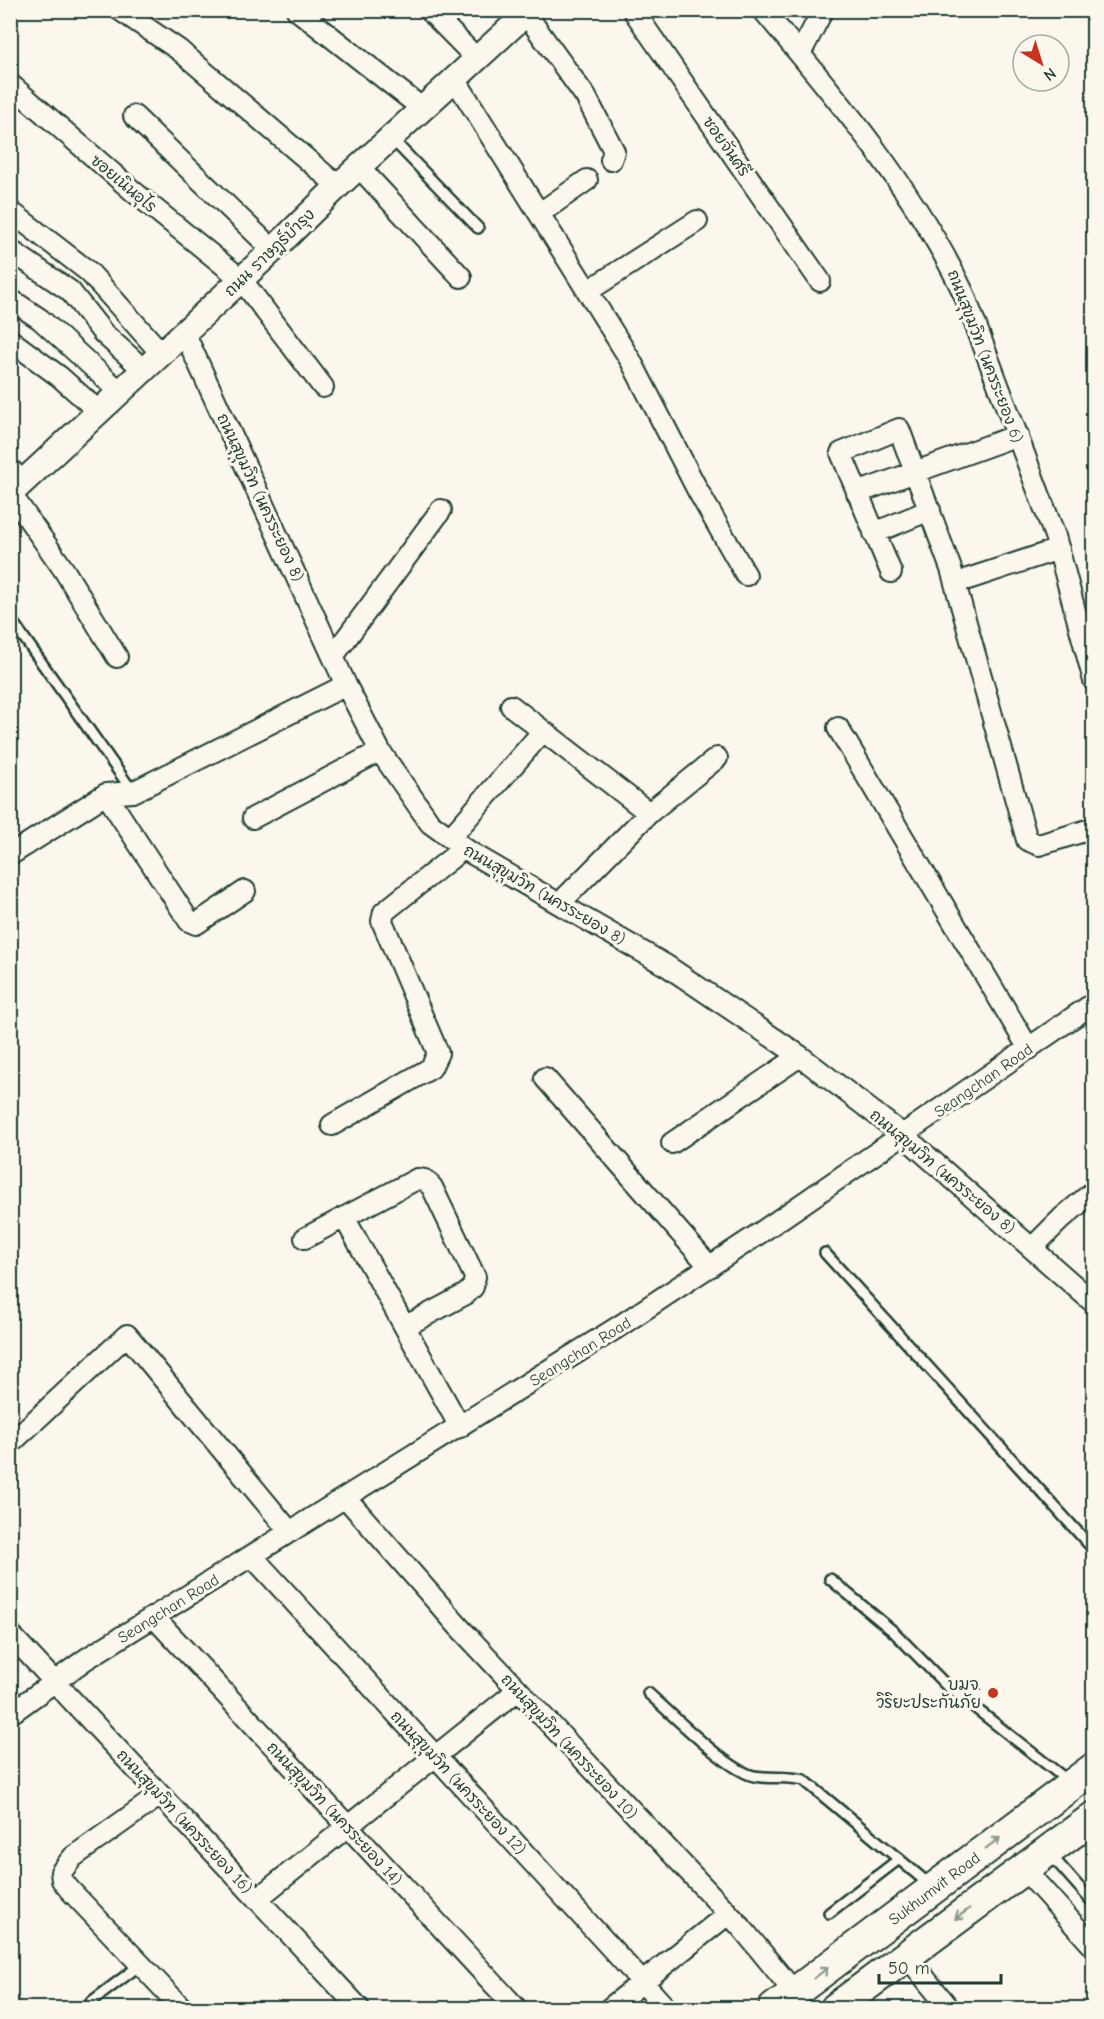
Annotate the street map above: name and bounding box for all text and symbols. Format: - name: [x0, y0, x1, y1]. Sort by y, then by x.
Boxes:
- north arrow: [1011, 33, 1071, 93]
- text: N: [1040, 64, 1059, 84]
- street label: ซอยจันศรี: [699, 112, 755, 180]
- street label: ซอยเนินอุไร: [85, 149, 162, 219]
- street label: ถนน ราษฎร์บำรุง: [219, 203, 320, 302]
- street label: ถนนสุขุมวิท (นครระยอง 6): [941, 267, 1028, 447]
- street label: ถนนสุขุมวิท (นครระยอง 8): [210, 410, 309, 586]
- street label: ถนนสุขุมวิท (นครระยอง 8): [459, 839, 629, 951]
- street label: Seangchan Road: [931, 1040, 1036, 1121]
- street label: ถนนสุขุมวิท (นครระยอง 8): [864, 1104, 1020, 1240]
- street label: Seangchan Road: [527, 1314, 634, 1390]
- street label: Seangchan Road: [115, 1571, 222, 1647]
- street label: ถนนสุขุมวิท (นครระยอง 10): [495, 1669, 643, 1825]
- place label: บมจ. วิริยะประกันภัย: [876, 1676, 981, 1712]
- marker: บมจ. วิริยะประกันภัย: [986, 1686, 1000, 1700]
- street label: ถนนสุขุมวิท (นครระยอง 12): [385, 1706, 531, 1860]
- street label: ถนนสุขุมวิท (นครระยอง 14): [261, 1737, 407, 1891]
- street label: ถนนสุขุมวิท (นครระยอง 16): [111, 1745, 257, 1899]
- one-way arrow: [985, 1837, 1001, 1850]
- street label: Sukhumvit Road: [885, 1849, 984, 1929]
- one-way arrow: [954, 1908, 970, 1920]
- scale bar: [879, 1947, 1000, 1985]
- text: 50 m: [888, 1958, 930, 1979]
- one-way arrow: [812, 1967, 828, 1980]

